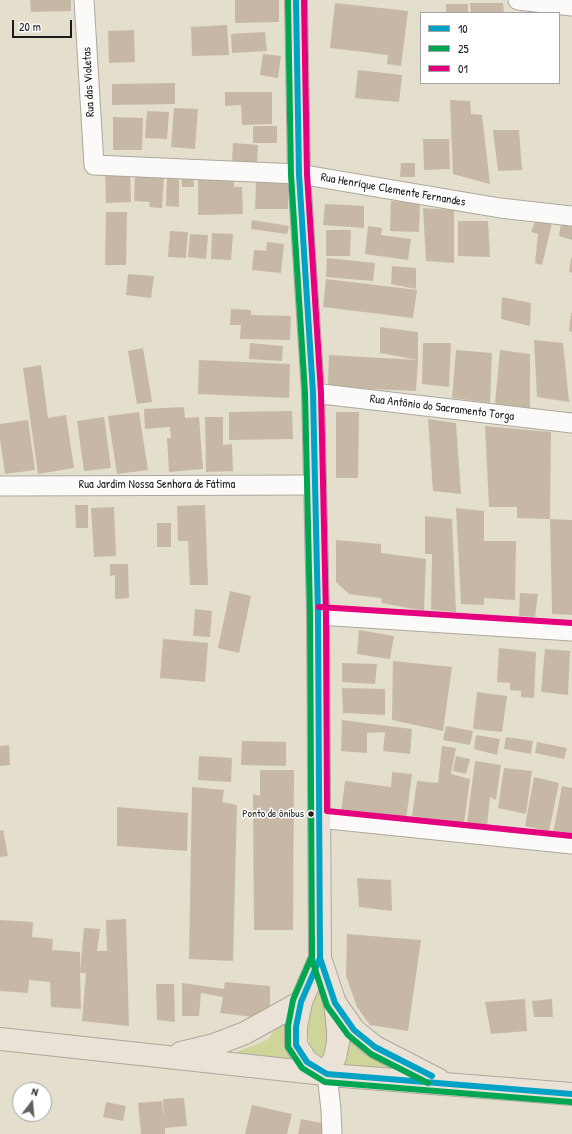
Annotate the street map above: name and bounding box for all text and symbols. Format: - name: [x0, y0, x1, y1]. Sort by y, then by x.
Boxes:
- scale bar: [14, 12, 74, 38]
- legend: [420, 12, 560, 84]
- text: 20 m: [19, 18, 41, 35]
- text: 10: [458, 20, 468, 37]
- text: 25: [458, 40, 469, 57]
- street label: Rua das Violetas: [80, 47, 98, 117]
- text: 01: [458, 60, 468, 77]
- street label: Rua Henrique Clemente Fernandes: [319, 170, 467, 210]
- street label: Rua Antônio do Sacramento Torga: [369, 392, 515, 424]
- street label: Rua Jardim Nossa Senhora de Fátima: [79, 478, 235, 492]
- place label: Ponto de ônibus: [242, 807, 304, 821]
- marker: Ponto de ônibus: [306, 809, 316, 819]
- north arrow: [12, 1082, 52, 1122]
- text: N: [30, 1084, 40, 1099]

